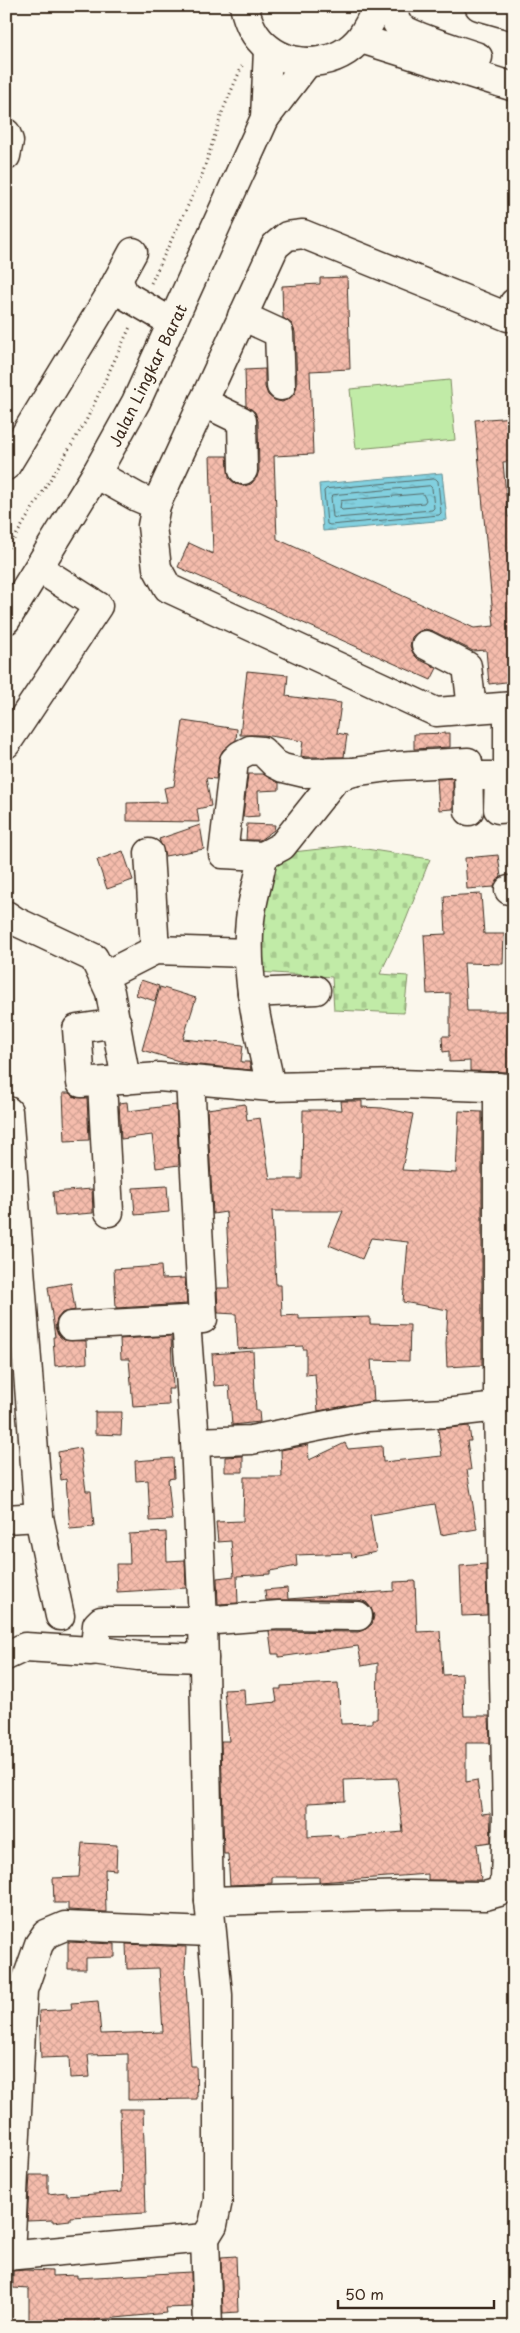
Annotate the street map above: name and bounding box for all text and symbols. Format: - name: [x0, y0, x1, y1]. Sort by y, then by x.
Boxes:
- street label: Jalan Lingkar Barat: [102, 299, 192, 450]
- scale bar: [338, 2278, 494, 2310]
- text: 50 m: [345, 2282, 384, 2305]

